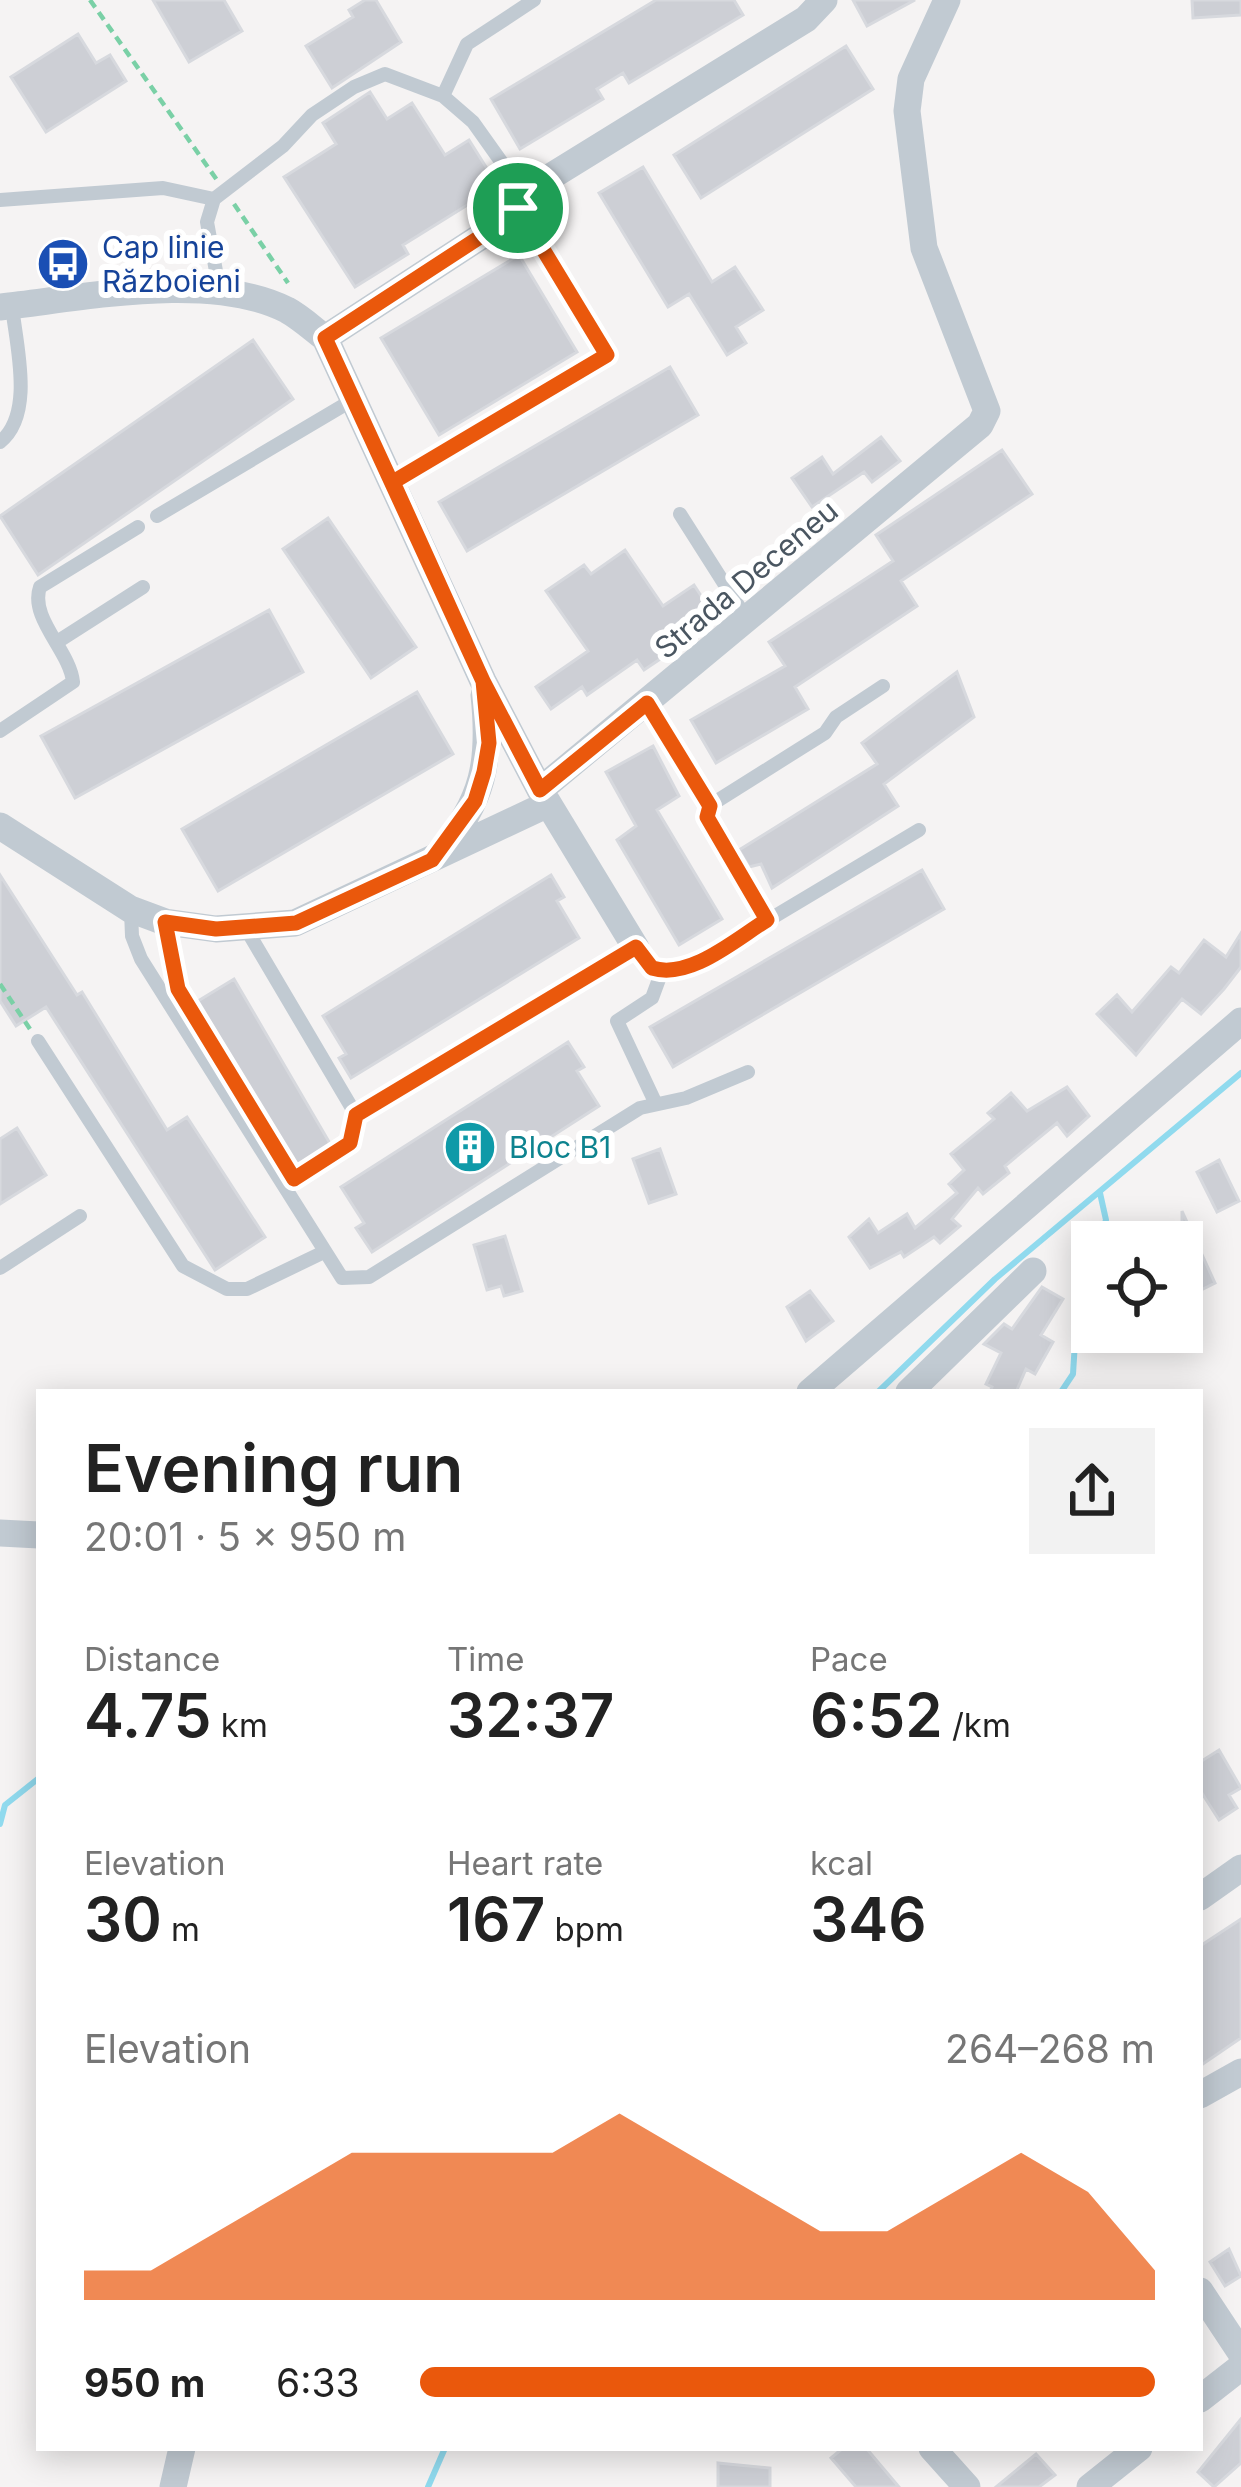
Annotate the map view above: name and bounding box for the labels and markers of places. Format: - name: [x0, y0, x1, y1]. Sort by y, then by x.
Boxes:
- pin: [467, 157, 569, 259]
- place label: Cap linie Războieni: [102, 229, 241, 299]
- bus stop icon: Cap linie Războieni: [35, 236, 91, 292]
- building icon: Bloc B1: [442, 1119, 498, 1175]
- place label: Bloc B1: [509, 1129, 611, 1165]

